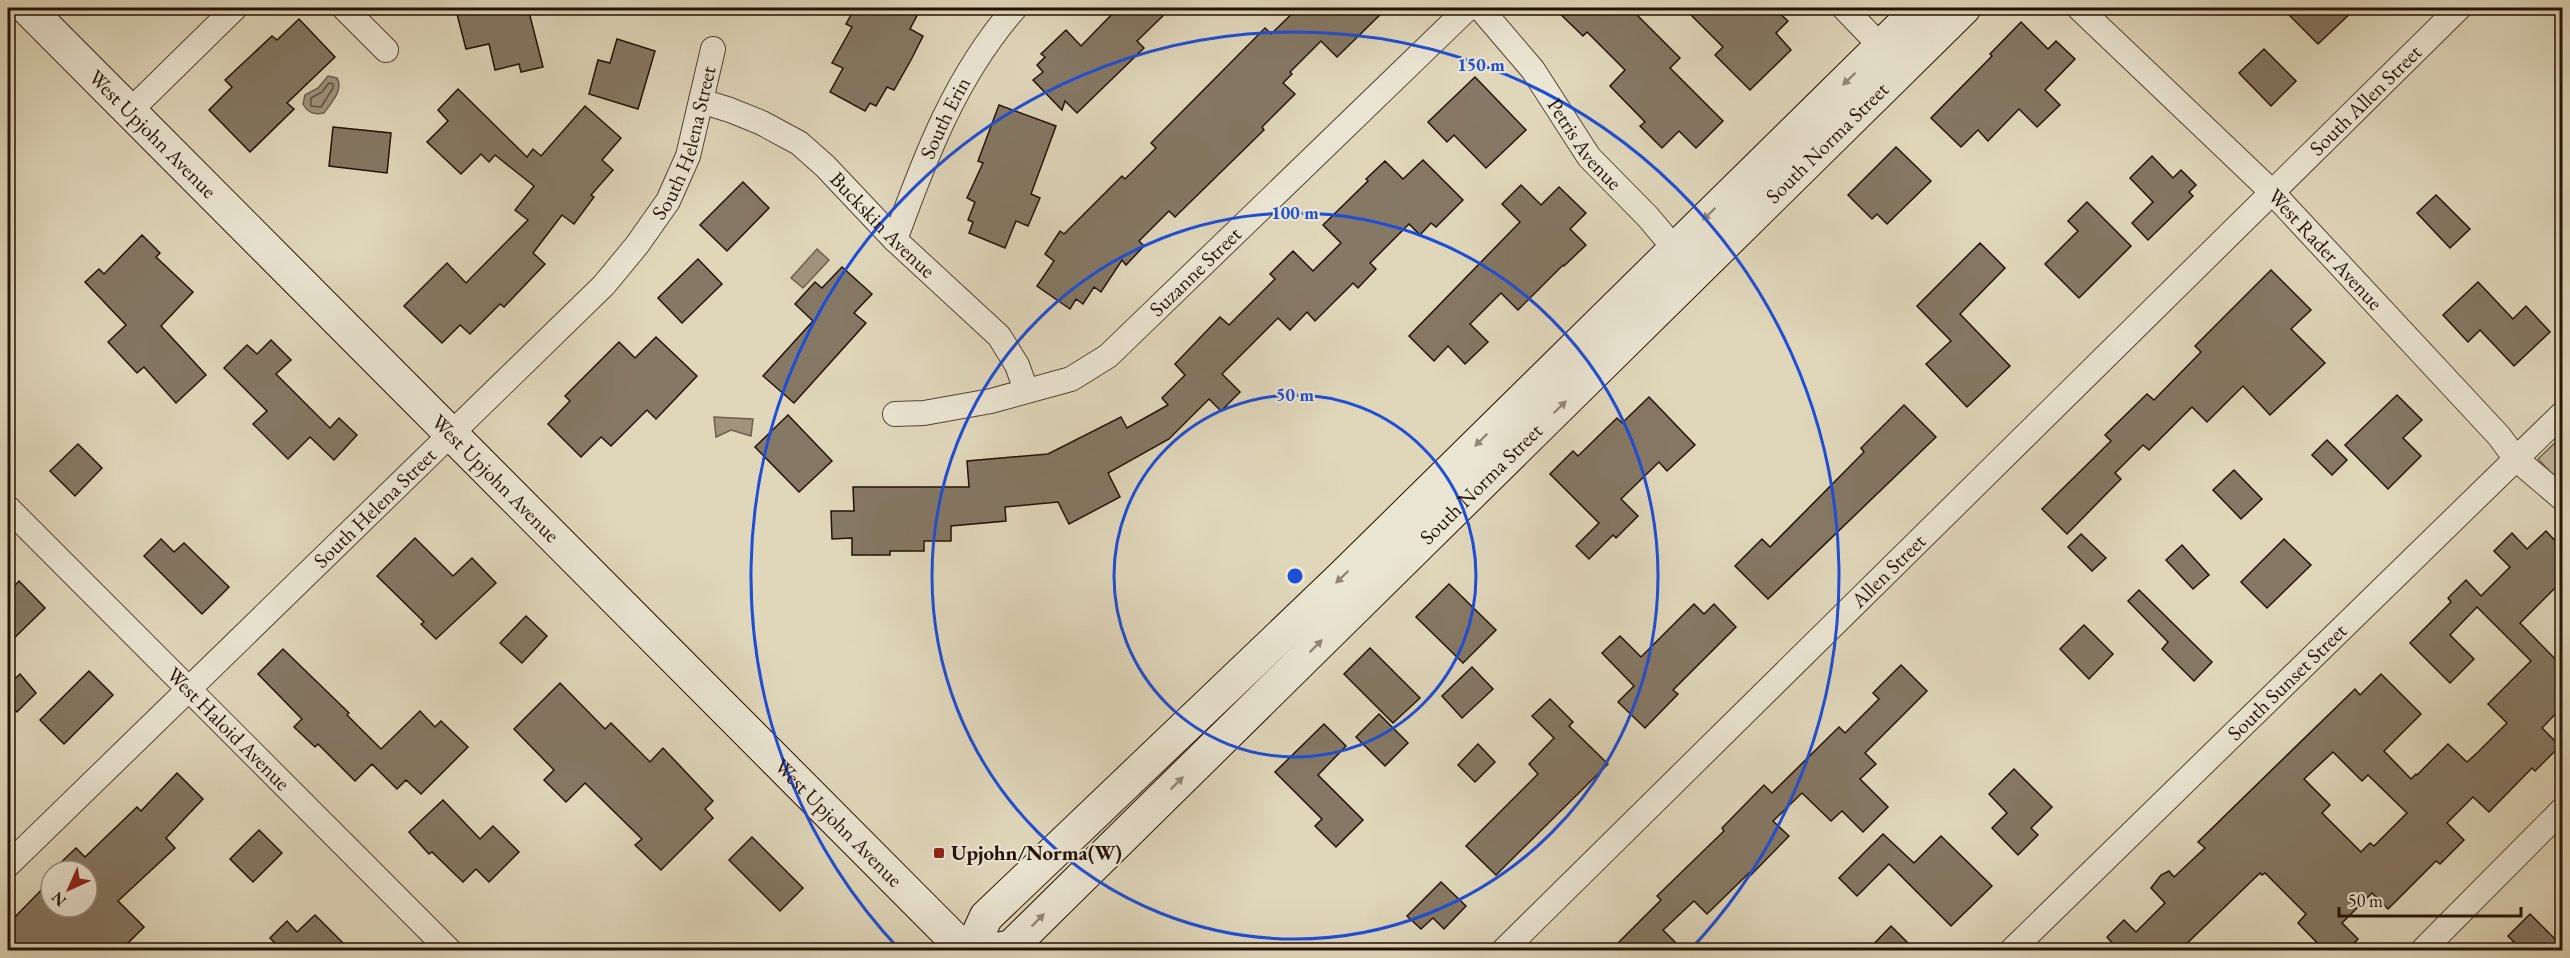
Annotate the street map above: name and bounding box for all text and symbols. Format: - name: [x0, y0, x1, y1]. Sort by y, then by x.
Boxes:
- street label: South Allen Street: [2303, 38, 2427, 161]
- text: 150 m: [1457, 53, 1505, 76]
- street label: South Helena Street: [645, 63, 722, 225]
- street label: West Upjohn Avenue: [83, 64, 223, 204]
- one-way arrow: [1843, 71, 1857, 85]
- street label: South Erin: [913, 72, 976, 163]
- street label: South Norma Street: [1760, 76, 1894, 209]
- street label: Petris Avenue: [1542, 93, 1628, 196]
- street label: Buckskin Avenue: [824, 166, 941, 284]
- street label: West Rader Avenue: [2262, 182, 2389, 316]
- text: 100 m: [1271, 201, 1319, 224]
- one-way arrow: [1702, 207, 1717, 221]
- street label: Suzanne Street: [1143, 220, 1247, 322]
- text: 50 m: [1276, 383, 1314, 406]
- one-way arrow: [1552, 400, 1566, 414]
- street label: West Upjohn Avenue: [426, 408, 566, 548]
- street label: South Norma Street: [1413, 417, 1548, 550]
- one-way arrow: [1474, 432, 1488, 446]
- street label: South Helena Street: [307, 441, 442, 573]
- street label: Allen Street: [1844, 527, 1931, 614]
- centre of rings: [1285, 566, 1305, 586]
- one-way arrow: [1335, 569, 1349, 583]
- street label: South Sunset Street: [2221, 617, 2353, 746]
- one-way arrow: [1308, 640, 1322, 654]
- street label: West Haloid Avenue: [161, 661, 296, 796]
- street label: West Upjohn Avenue: [769, 753, 909, 893]
- one-way arrow: [1169, 777, 1183, 791]
- place label: Upjohn/Norma(W): [951, 839, 1122, 866]
- marker: Upjohn/Norma(W): [932, 846, 946, 860]
- north arrow: [39, 859, 99, 919]
- scale bar: [2339, 880, 2520, 918]
- text: N: [47, 887, 71, 911]
- text: 50 m: [2348, 889, 2383, 912]
- one-way arrow: [1030, 914, 1044, 928]

